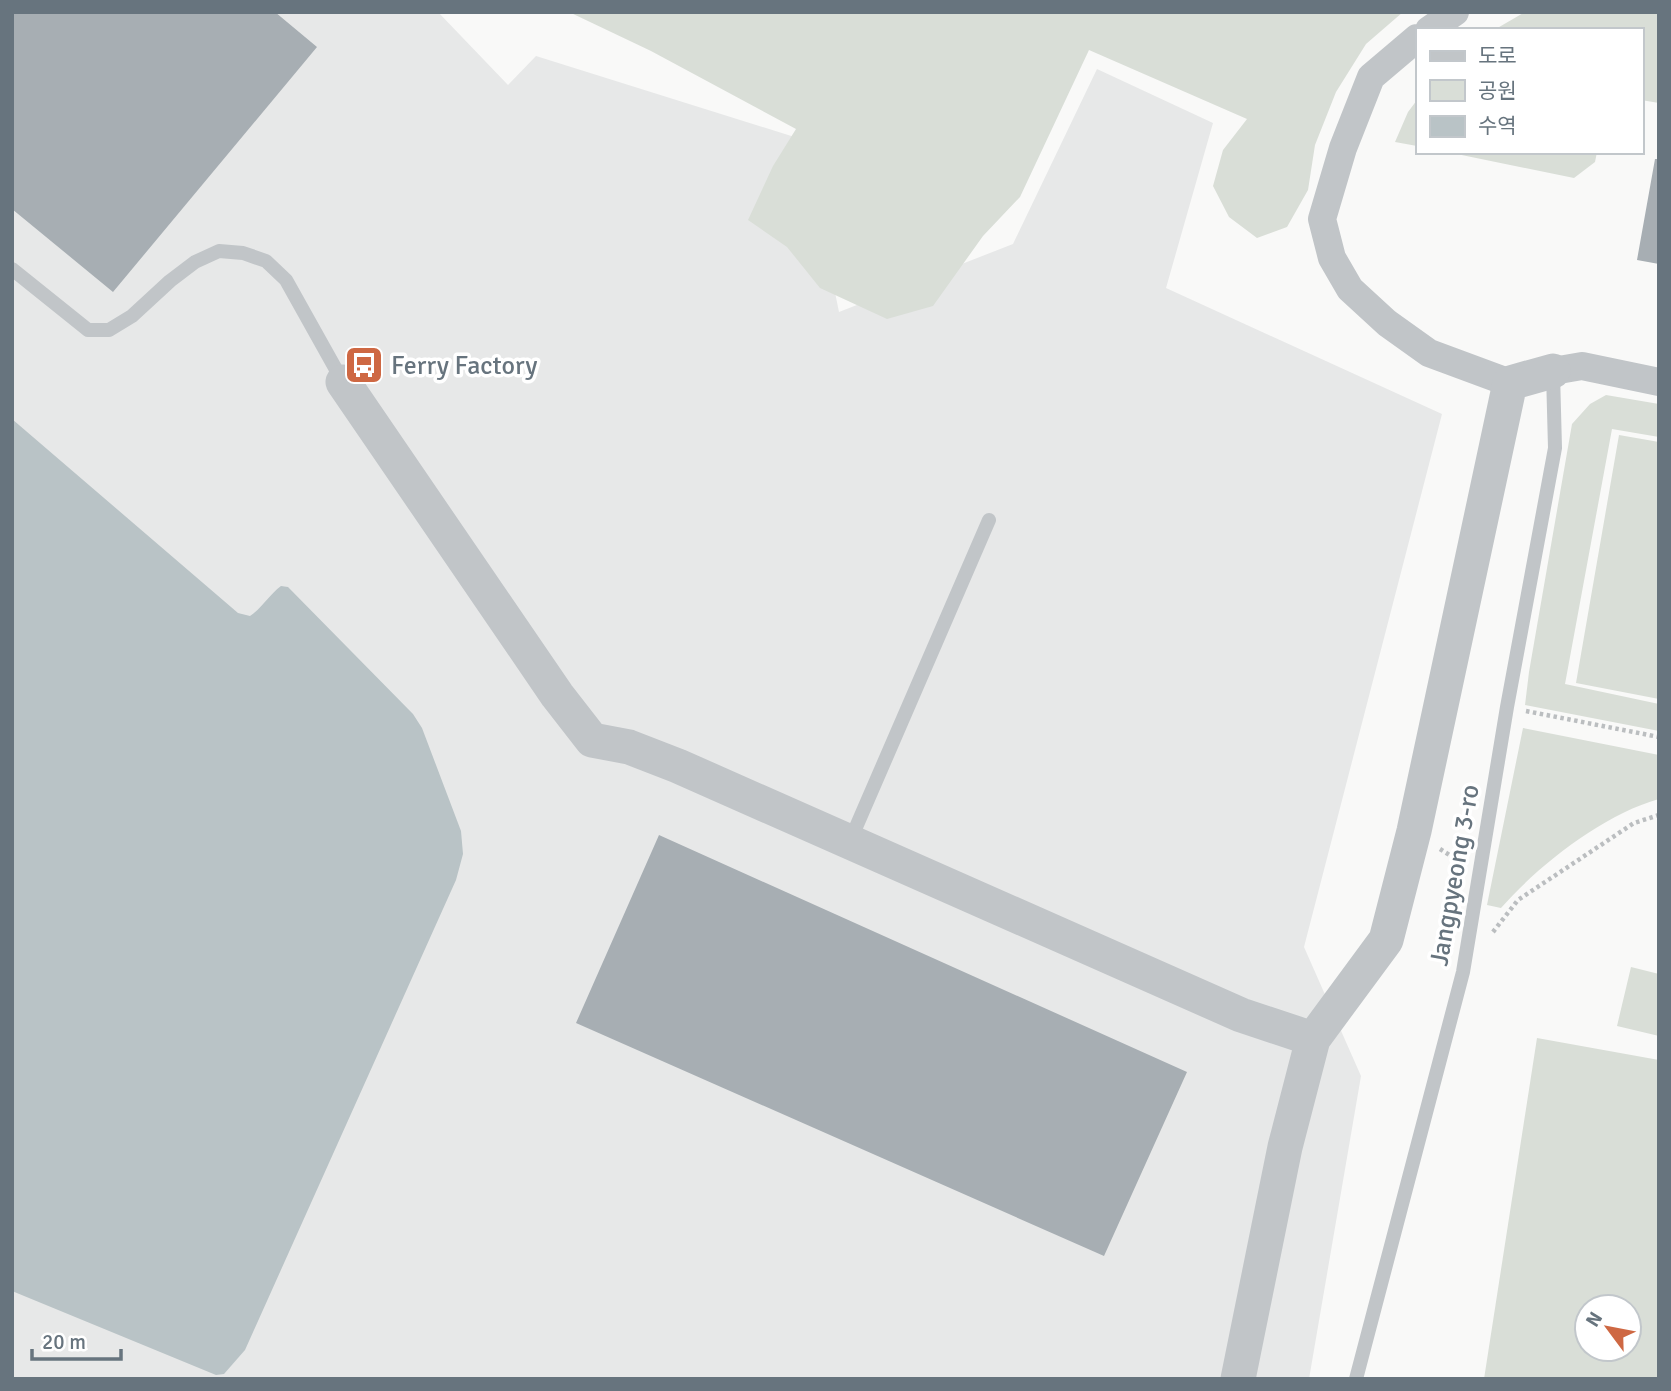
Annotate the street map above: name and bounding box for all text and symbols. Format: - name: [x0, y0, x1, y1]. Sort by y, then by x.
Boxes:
- legend: [1416, 28, 1643, 154]
- text: 도로: [1478, 43, 1517, 69]
- text: 공원: [1478, 78, 1517, 104]
- text: 수역: [1478, 113, 1517, 139]
- bus stop icon: Ferry Factory: [343, 344, 385, 386]
- place label: Ferry Factory: [391, 350, 537, 382]
- street label: Jangpyeong 3-ro: [1423, 782, 1487, 968]
- north arrow: [1573, 1293, 1643, 1363]
- text: N: [1581, 1308, 1608, 1331]
- scale bar: [32, 1318, 121, 1362]
- text: 20 m: [42, 1329, 86, 1355]

